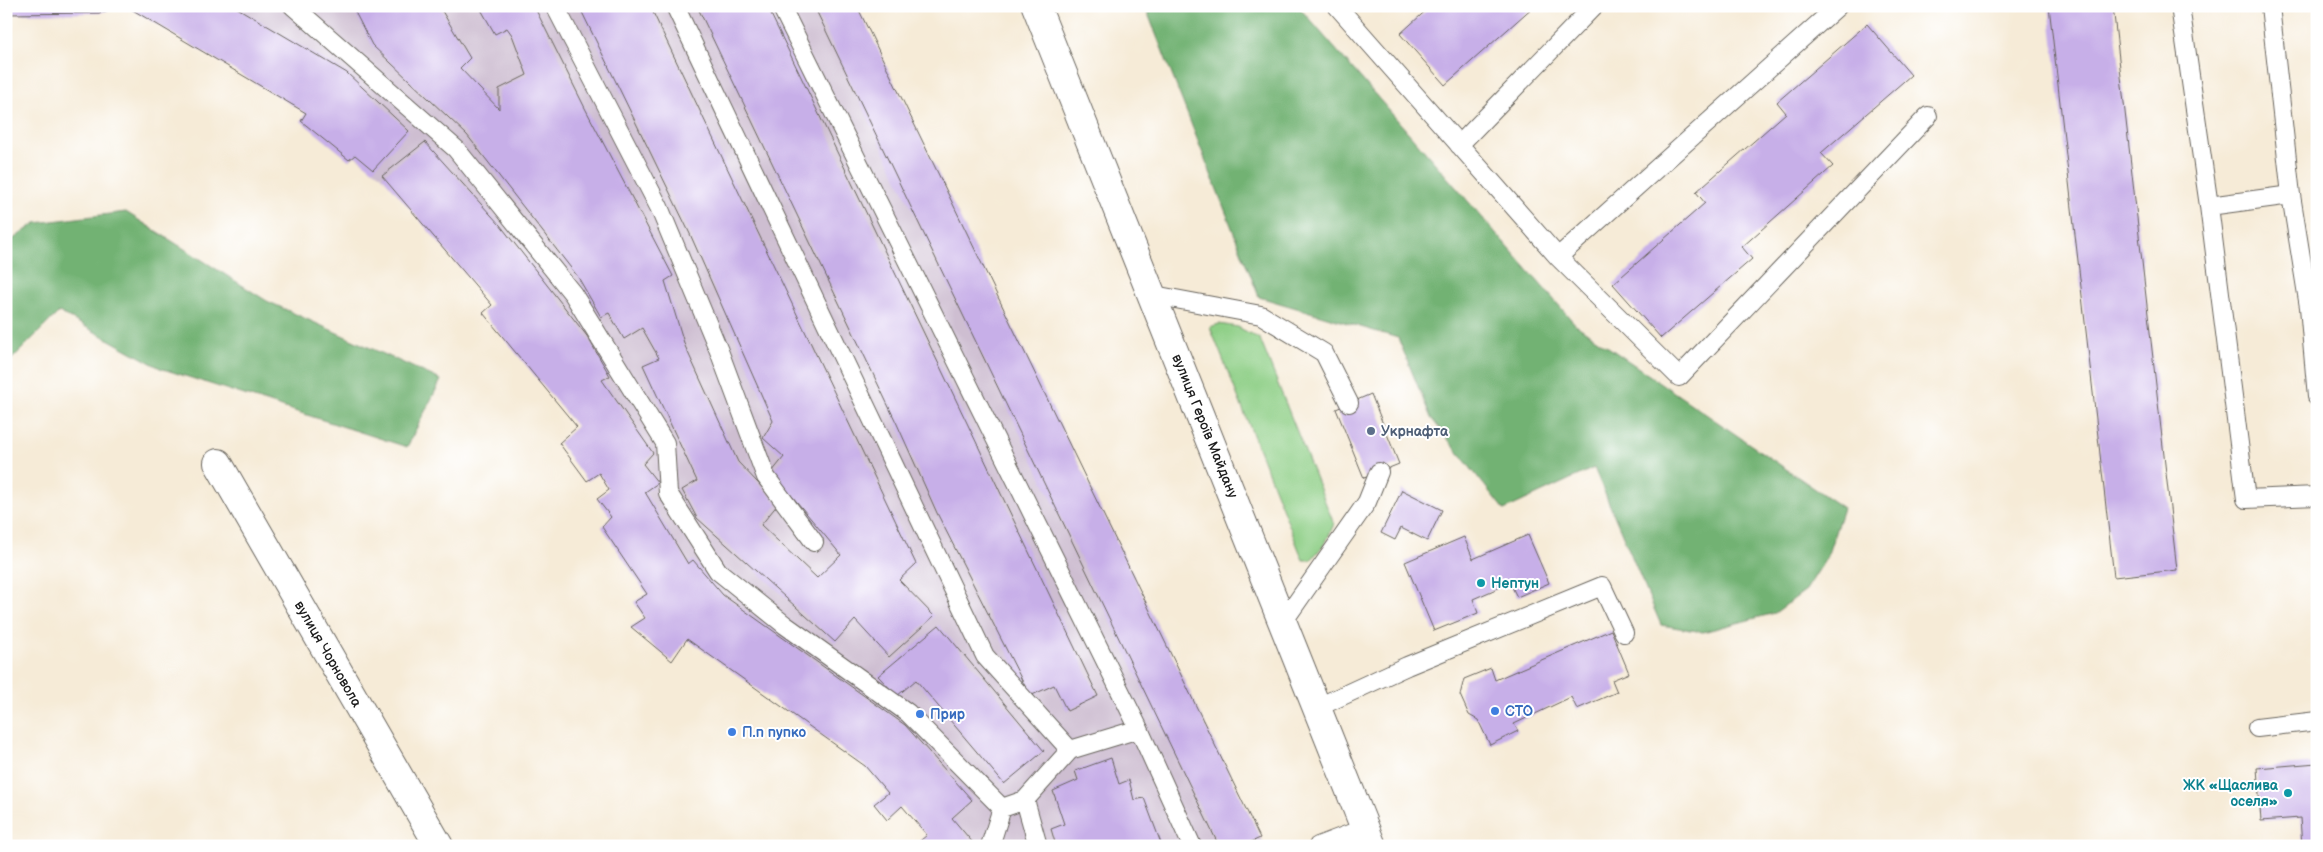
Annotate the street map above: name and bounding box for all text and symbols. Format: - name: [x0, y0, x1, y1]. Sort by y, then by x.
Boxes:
- street label: вулиця Героїв Майдану: [1168, 352, 1242, 501]
- place label: Укрнафта: [1381, 423, 1449, 440]
- marker: Укрнафта: [1365, 425, 1377, 437]
- place label: Нептун: [1491, 575, 1539, 592]
- marker: Нептун: [1475, 577, 1487, 589]
- street label: вулиця Чорновола: [291, 598, 366, 711]
- place label: СТО: [1505, 703, 1533, 720]
- marker: СТО: [1489, 705, 1501, 717]
- place label: Прир: [930, 706, 966, 723]
- marker: Прир: [914, 708, 926, 720]
- place label: П.п пупко: [742, 724, 806, 741]
- marker: П.п пупко: [726, 726, 738, 738]
- place label: ЖК «Щаслива оселя»: [2183, 777, 2279, 810]
- marker: ЖК «Щаслива оселя»: [2282, 787, 2294, 799]

